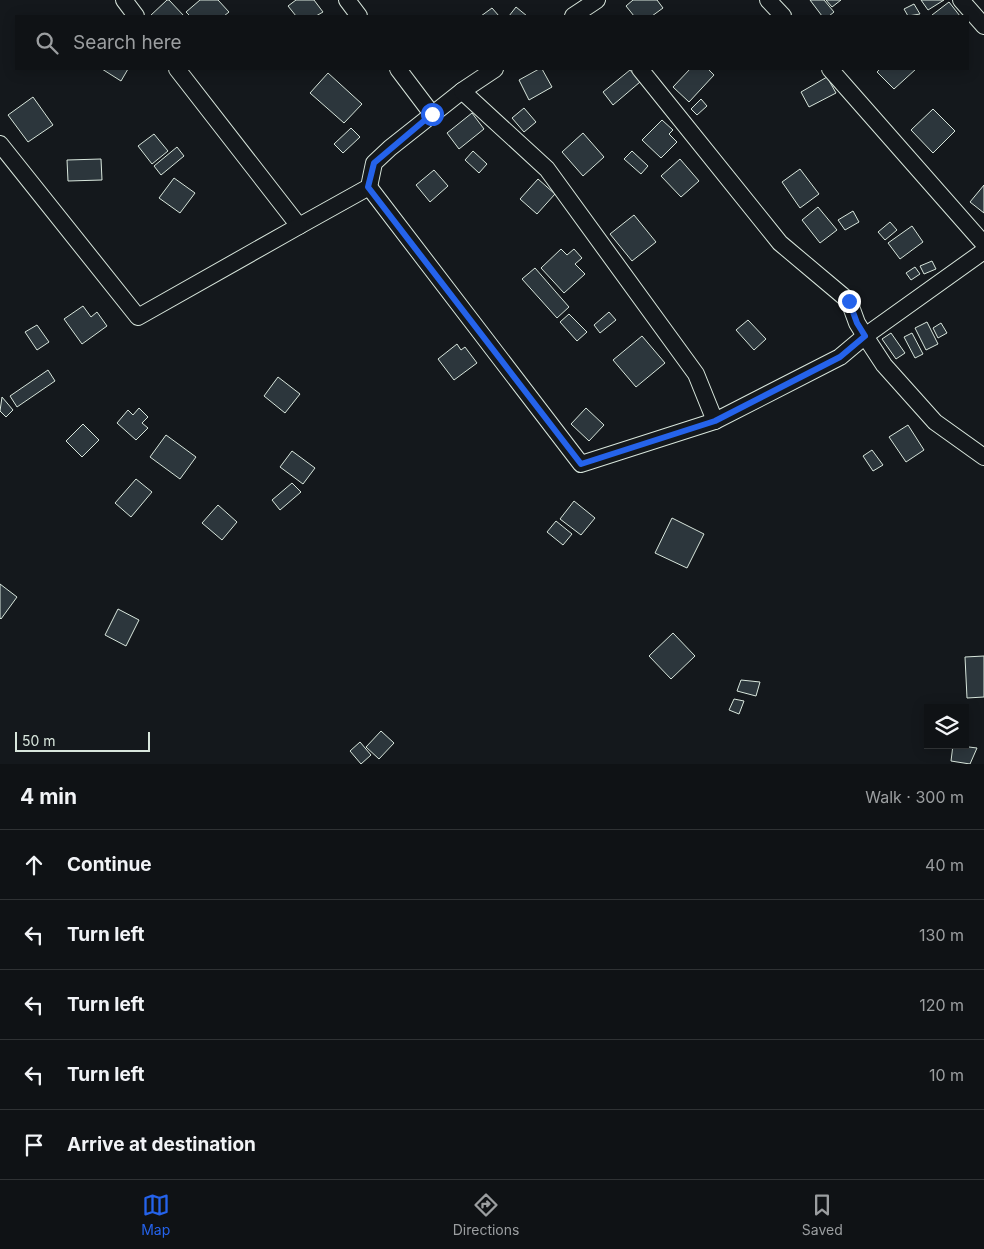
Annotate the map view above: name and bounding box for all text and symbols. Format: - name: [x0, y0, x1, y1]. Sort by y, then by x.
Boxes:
- search box: [15, 15, 969, 70]
- icon: search: [33, 29, 61, 57]
- text: Search here: [73, 31, 182, 54]
- route start: [421, 103, 444, 126]
- route end: [838, 290, 861, 313]
- map controls: [924, 704, 969, 749]
- button: layers: [924, 704, 969, 749]
- scale bar: [15, 729, 150, 752]
- text: 50 m: [22, 732, 56, 749]
- text: 4 min: [20, 784, 77, 809]
- text: Walk · 300 m: [865, 787, 964, 807]
- icon: ahead: [20, 851, 48, 879]
- text: Continue: [67, 853, 152, 876]
- text: 40 m: [925, 855, 964, 875]
- icon: left: [20, 921, 48, 949]
- text: Turn left: [67, 923, 145, 946]
- text: 130 m: [919, 925, 964, 945]
- icon: left: [20, 991, 48, 1019]
- text: Turn left: [67, 993, 145, 1016]
- text: 120 m: [919, 995, 964, 1015]
- icon: left: [20, 1061, 48, 1089]
- text: Turn left: [67, 1063, 145, 1086]
- text: 10 m: [929, 1065, 964, 1085]
- icon: arrive: [20, 1131, 48, 1159]
- text: Arrive at destination: [67, 1133, 256, 1156]
- tab: Map: [141, 1191, 170, 1238]
- tab: Directions: [453, 1191, 519, 1238]
- tab: Saved: [802, 1191, 843, 1238]

